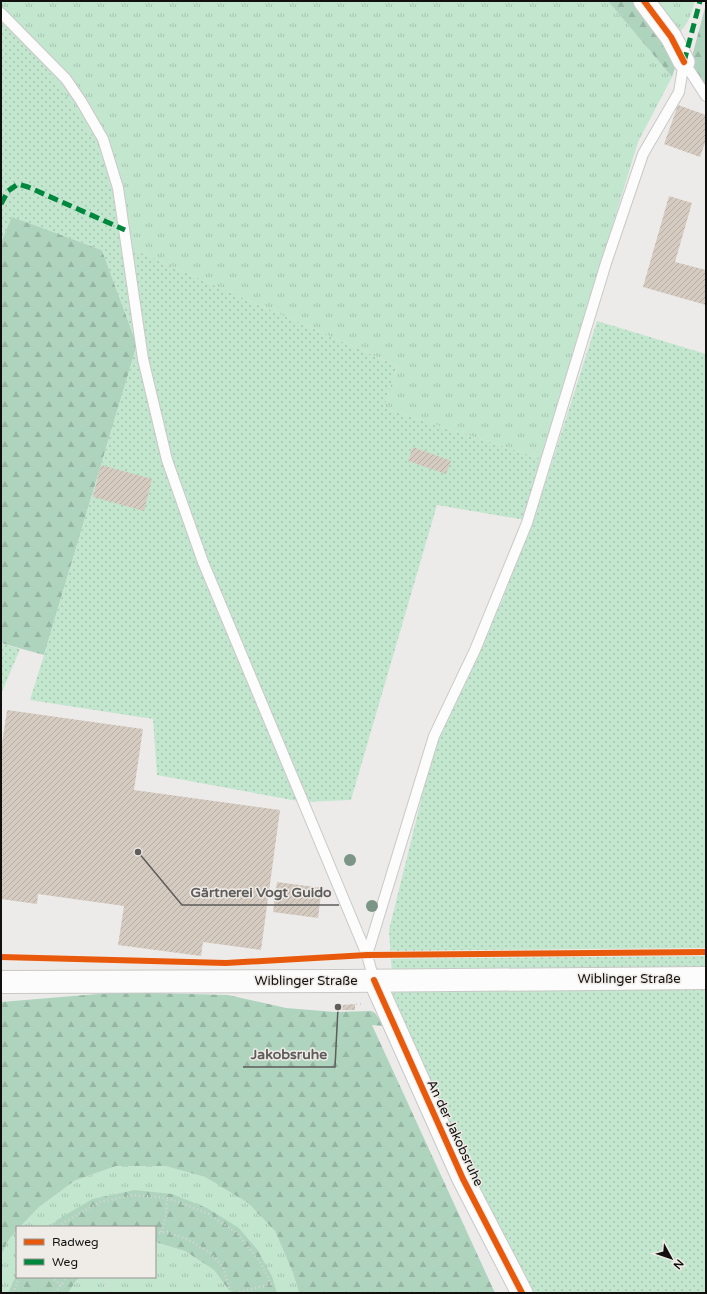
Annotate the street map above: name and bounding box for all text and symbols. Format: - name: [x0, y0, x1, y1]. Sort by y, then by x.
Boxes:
- callout: Gärtnerei Vogt Guido: [182, 879, 339, 905]
- text: Gärtnerei Vogt Guido: [190, 884, 332, 901]
- street label: Wiblinger Straße: [578, 971, 681, 987]
- street label: Wiblinger Straße: [255, 973, 358, 989]
- callout: Jakobsruhe: [243, 1041, 335, 1067]
- text: Jakobsruhe: [250, 1046, 327, 1063]
- street label: An der Jakobsruhe: [423, 1077, 487, 1189]
- legend: [16, 1226, 156, 1278]
- text: Radweg: [52, 1235, 99, 1249]
- north arrow: [651, 1238, 691, 1278]
- text: Weg: [52, 1255, 78, 1269]
- text: N: [670, 1257, 686, 1272]

